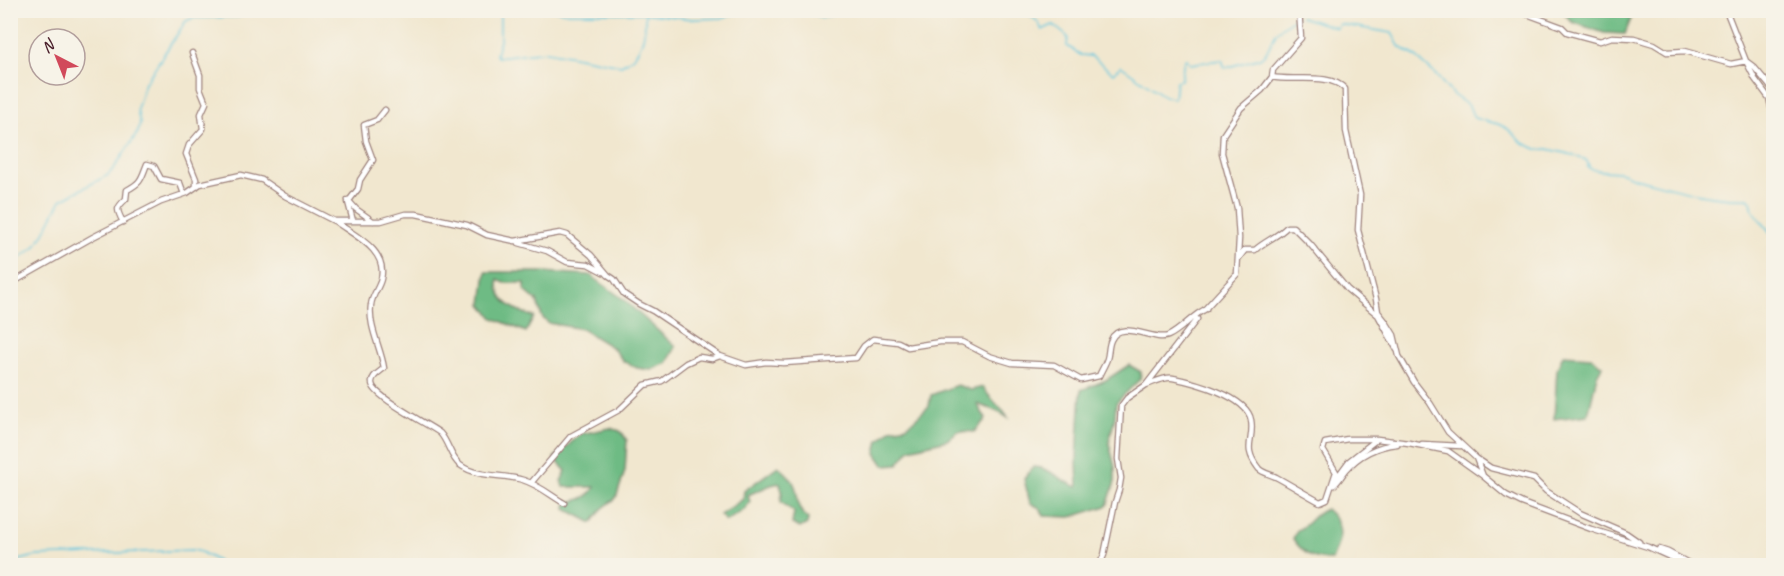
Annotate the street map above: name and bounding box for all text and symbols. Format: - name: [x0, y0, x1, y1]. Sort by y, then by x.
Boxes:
- north arrow: [27, 27, 87, 87]
- text: N: [37, 34, 60, 57]

